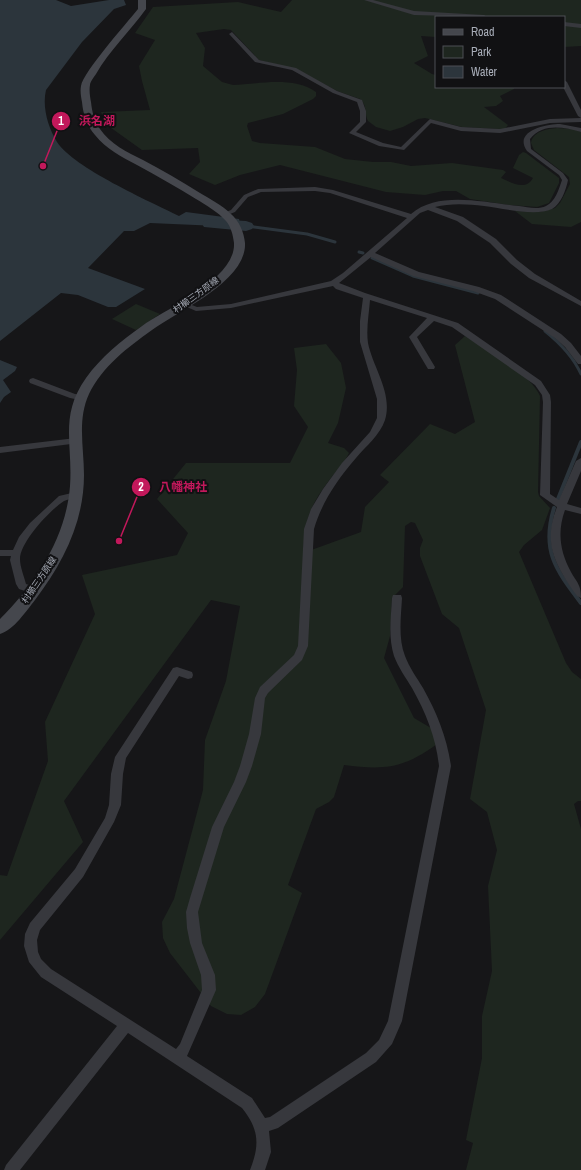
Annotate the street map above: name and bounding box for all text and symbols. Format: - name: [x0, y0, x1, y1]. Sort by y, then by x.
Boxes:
- legend: [435, 16, 565, 88]
- text: Road: [471, 24, 495, 40]
- text: Park: [471, 44, 491, 60]
- text: Water: [471, 64, 498, 80]
- callout: 浜名湖: [51, 109, 123, 133]
- text: 1: [58, 113, 64, 129]
- text: 浜名湖: [79, 113, 115, 129]
- street label: 村櫛三方原線: [171, 274, 222, 316]
- callout: 八幡神社: [131, 475, 215, 499]
- text: 2: [138, 479, 144, 495]
- text: 八幡神社: [159, 479, 207, 495]
- street label: 村櫛三方原線: [19, 553, 60, 606]

